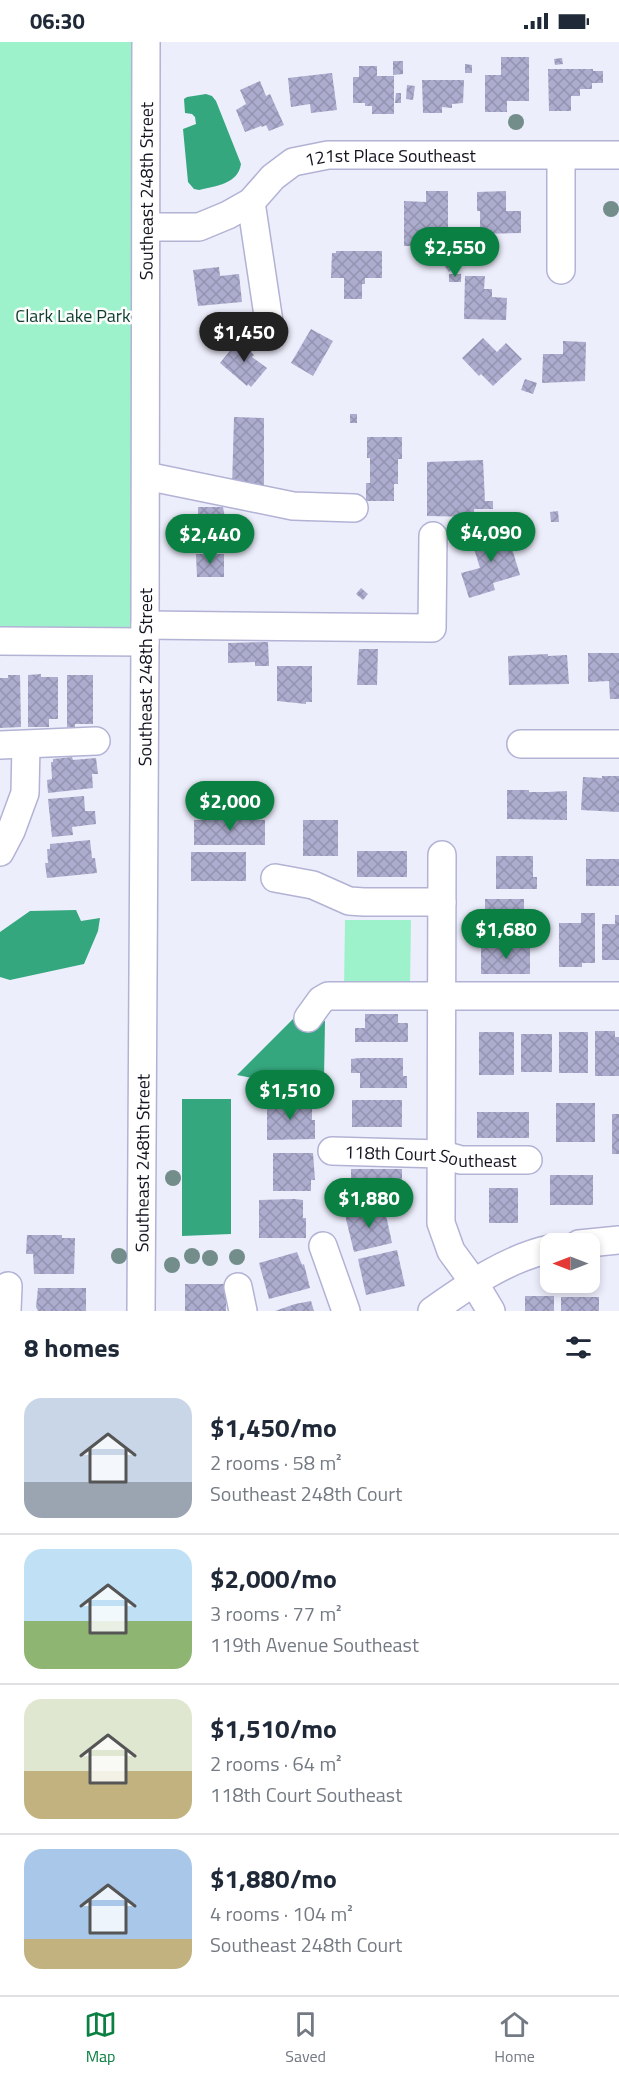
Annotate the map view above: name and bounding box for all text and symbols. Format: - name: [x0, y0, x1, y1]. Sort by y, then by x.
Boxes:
- text: 06:30: [30, 4, 85, 38]
- street label: Southeast 248th Street: [132, 101, 159, 280]
- street label: 121st Place Southeast: [302, 142, 477, 173]
- pin: $2,550: [406, 227, 504, 278]
- text: $2,550: [424, 231, 486, 262]
- park label: Clark Lake Park: [15, 302, 131, 329]
- pin: $1,450: [195, 312, 293, 363]
- text: $1,450: [213, 316, 275, 347]
- pin: $4,090: [442, 512, 540, 563]
- pin: $2,440: [161, 514, 259, 565]
- text: $4,090: [460, 516, 522, 547]
- text: $2,440: [179, 518, 241, 549]
- street label: Southeast 248th Street: [131, 587, 159, 766]
- pin: $2,000: [181, 781, 279, 832]
- text: $2,000: [199, 785, 261, 816]
- pin: $1,680: [457, 909, 555, 960]
- text: $1,680: [475, 913, 537, 944]
- pin: $1,510: [241, 1070, 339, 1121]
- street label: Southeast 248th Street: [128, 1073, 156, 1252]
- text: $1,510: [259, 1074, 321, 1105]
- street label: 118th Court Southeast: [344, 1138, 517, 1174]
- pin: $1,880: [320, 1178, 418, 1229]
- text: $1,880: [338, 1182, 400, 1213]
- north arrow: [540, 1233, 600, 1293]
- map controls: [540, 1233, 600, 1293]
- text: 8 homes: [24, 1328, 120, 1367]
- icon: filters: [562, 1331, 595, 1364]
- text: $1,450/mo: [210, 1408, 337, 1447]
- icon: home: [72, 1422, 144, 1494]
- text: 2 rooms · 58 m²: [210, 1447, 342, 1478]
- text: Southeast 248th Court: [210, 1478, 402, 1509]
- text: $2,000/mo: [210, 1559, 337, 1598]
- icon: home: [72, 1573, 144, 1645]
- text: 3 rooms · 77 m²: [210, 1598, 342, 1629]
- text: 119th Avenue Southeast: [210, 1629, 419, 1660]
- text: $1,510/mo: [210, 1709, 337, 1748]
- icon: home: [72, 1723, 144, 1795]
- text: 2 rooms · 64 m²: [210, 1748, 342, 1779]
- text: 118th Court Southeast: [210, 1779, 402, 1810]
- text: $1,880/mo: [210, 1859, 337, 1898]
- icon: home: [72, 1873, 144, 1945]
- text: 4 rooms · 104 m²: [210, 1898, 353, 1929]
- text: Southeast 248th Court: [210, 1929, 402, 1960]
- tab: Map: [84, 2008, 117, 2068]
- tab: Saved: [285, 2008, 326, 2068]
- tab: Home: [494, 2008, 535, 2068]

